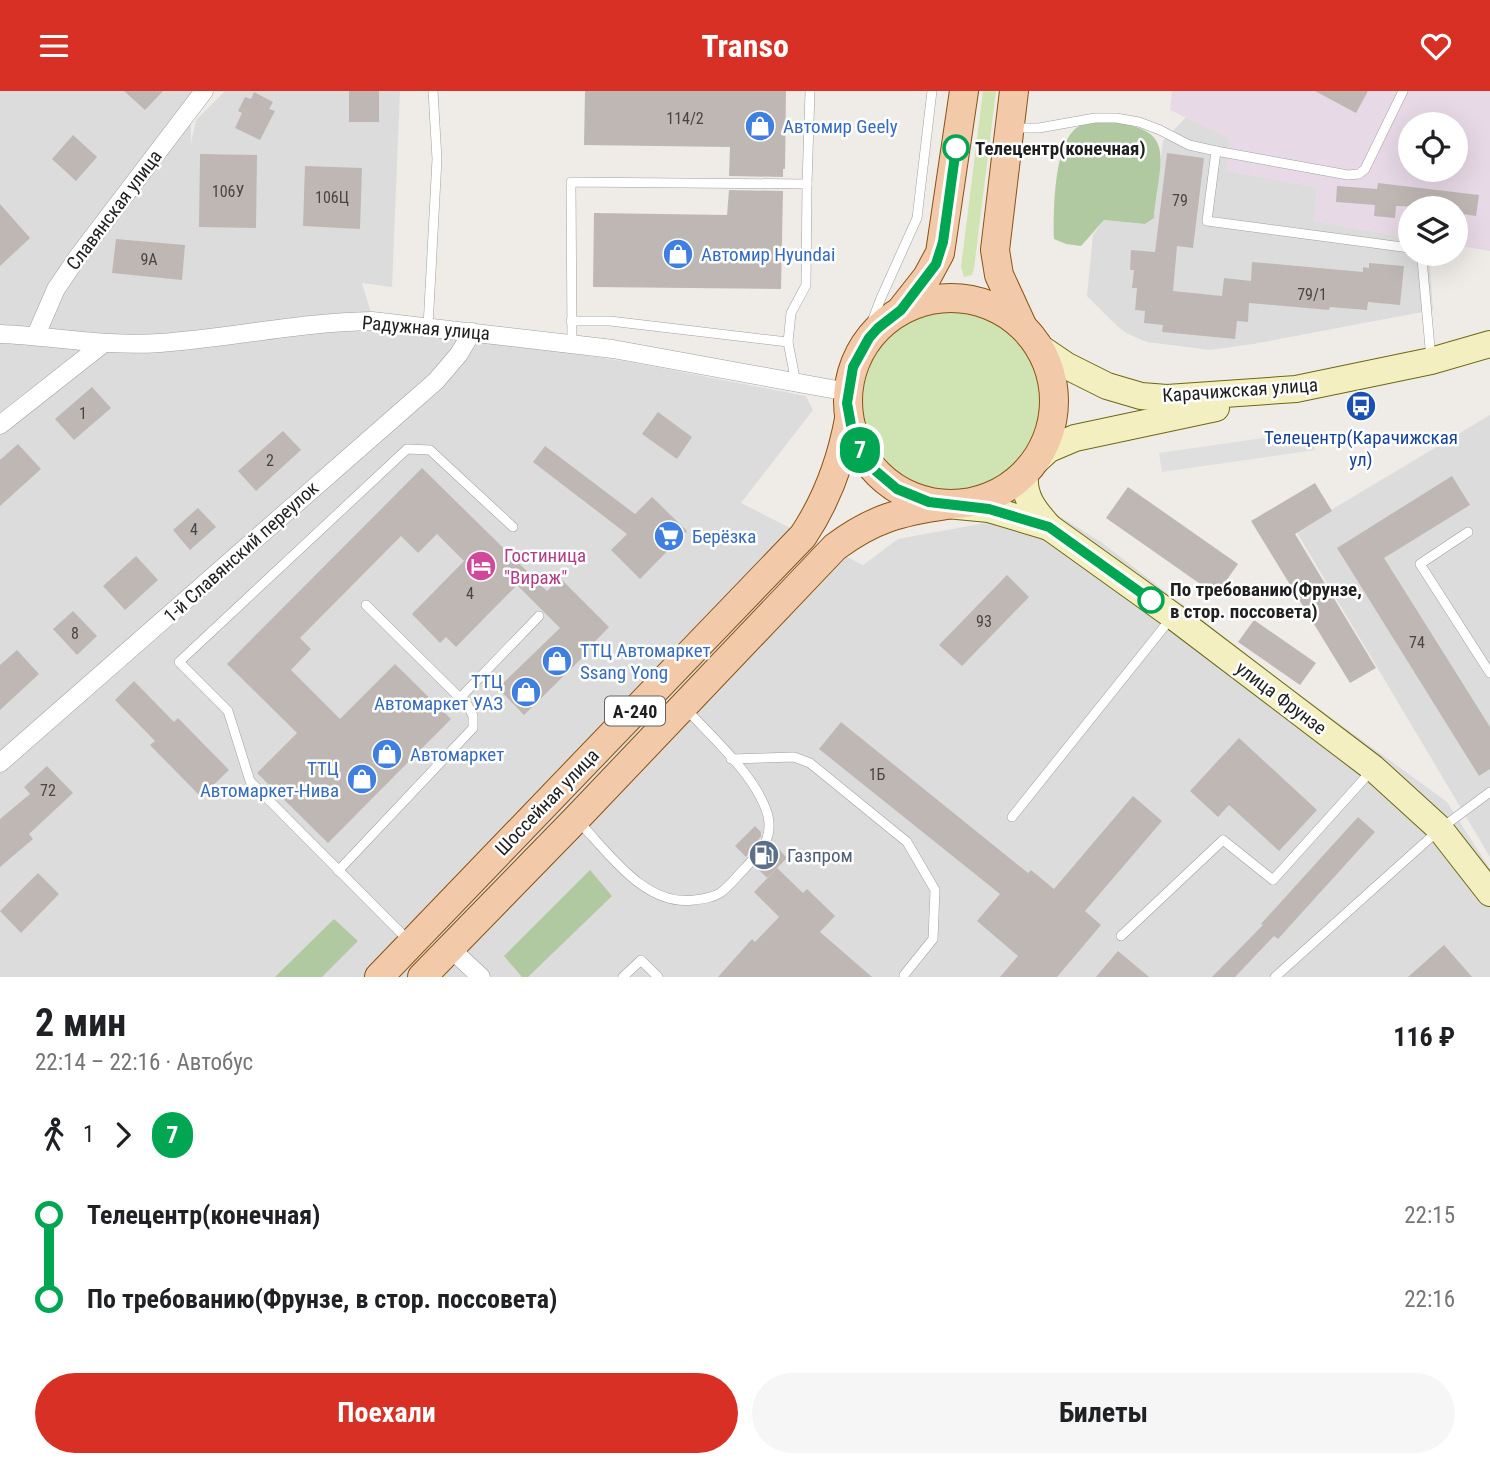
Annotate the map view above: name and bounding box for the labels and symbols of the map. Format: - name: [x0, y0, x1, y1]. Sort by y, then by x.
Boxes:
- house number: 114/2: [666, 109, 704, 128]
- shop icon: Автомир Geely: [743, 109, 777, 143]
- place label: Автомир Geely: [783, 115, 898, 138]
- marker: Телецентр(конечная): [943, 135, 969, 161]
- place label: Телецентр(конечная): [975, 137, 1146, 160]
- street label: Славянская улица: [61, 145, 167, 275]
- house number: 106У: [212, 182, 244, 201]
- house number: 106Ц: [315, 188, 349, 207]
- house number: 79: [1172, 191, 1188, 210]
- shop icon: Автомир Hyundai: [661, 237, 695, 271]
- place label: Автомир Hyundai: [701, 243, 835, 266]
- house number: 9А: [140, 250, 158, 269]
- house number: 79/1: [1297, 285, 1327, 304]
- street label: Радужная улица: [361, 311, 491, 345]
- street label: Карачижская улица: [1161, 373, 1319, 407]
- bus stop icon: Телецентр(Карачижская ул): [1344, 389, 1378, 423]
- house number: 1: [79, 404, 87, 423]
- place label: Телецентр(Карачижская ул): [1264, 426, 1458, 471]
- line badge: 7: [837, 427, 883, 473]
- house number: 2: [266, 451, 274, 470]
- street label: 1-й Славянский переулок: [159, 476, 323, 628]
- supermarket icon: Берёзка: [652, 519, 686, 553]
- house number: 4: [190, 520, 198, 539]
- place label: Берёзка: [692, 525, 756, 548]
- place label: Гостиница "Вираж": [504, 544, 586, 589]
- hotel icon: Гостиница "Вираж": [464, 549, 498, 583]
- place label: По требованию(Фрунзе, в стор. поссовета): [1170, 578, 1362, 623]
- house number: 4: [466, 584, 474, 603]
- marker: По требованию(Фрунзе, в стор. поссовета): [1138, 587, 1164, 613]
- house number: 93: [976, 612, 992, 631]
- house number: 8: [71, 624, 79, 643]
- house number: 74: [1409, 633, 1425, 652]
- place label: ТТЦ Автомаркет Ssang Yong: [580, 639, 711, 684]
- shop icon: ТТЦ Автомаркет Ssang Yong: [540, 644, 574, 678]
- street label: улица Фрунзе: [1231, 656, 1331, 740]
- place label: ТТЦ Автомаркет УАЗ: [374, 670, 503, 715]
- shop icon: ТТЦ Автомаркет УАЗ: [509, 675, 543, 709]
- road number: А-240: [605, 697, 665, 725]
- shop icon: Автомаркет: [370, 737, 404, 771]
- place label: Автомаркет: [410, 743, 504, 766]
- street label: Шоссейная улица: [490, 744, 604, 860]
- place label: ТТЦ Автомаркет-Нива: [200, 757, 339, 802]
- shop icon: ТТЦ Автомаркет-Нива: [345, 762, 379, 796]
- house number: 1Б: [869, 765, 886, 784]
- house number: 72: [40, 781, 56, 800]
- fuel station icon: Газпром: [747, 838, 781, 872]
- place label: Газпром: [787, 844, 853, 867]

